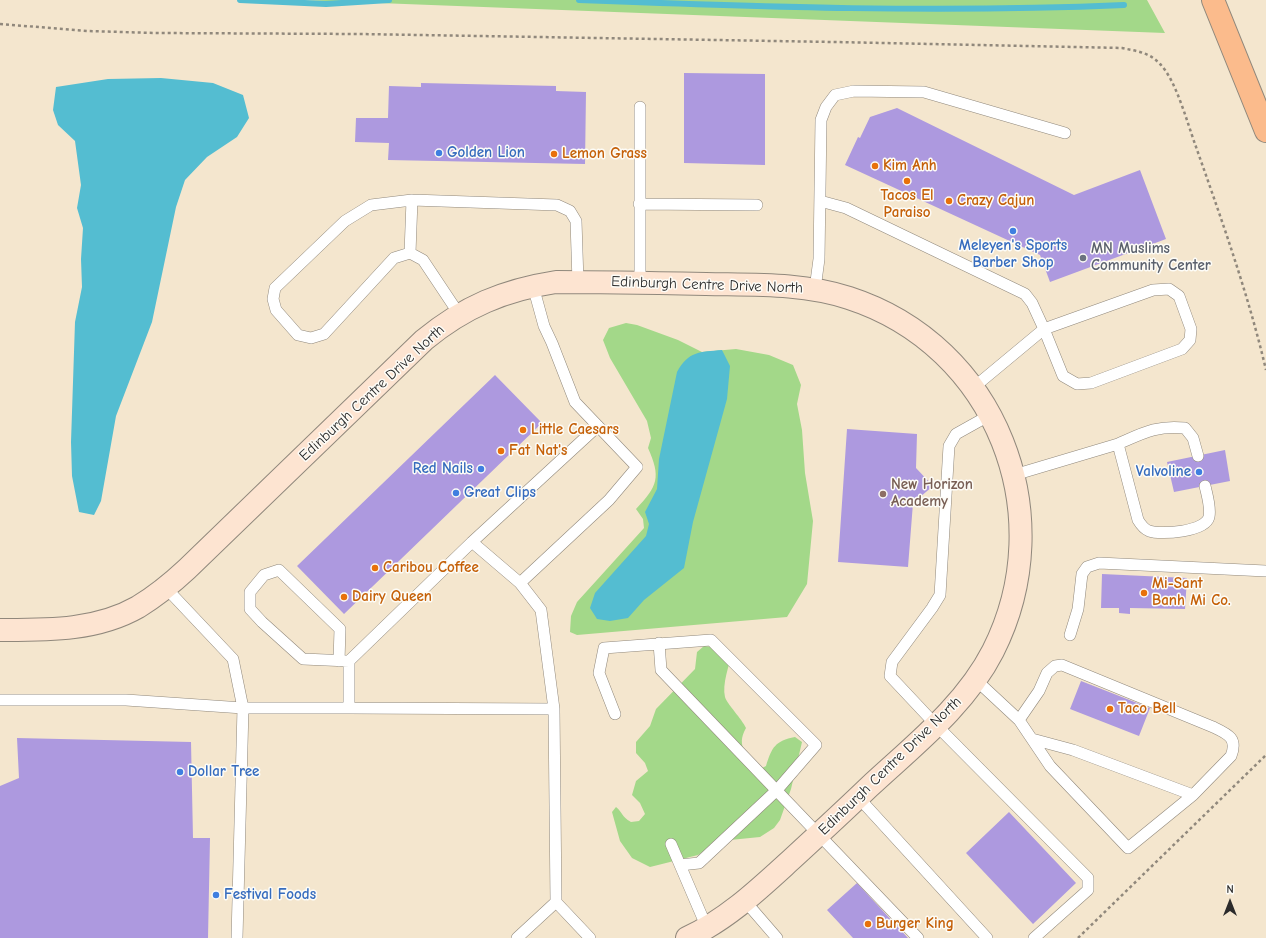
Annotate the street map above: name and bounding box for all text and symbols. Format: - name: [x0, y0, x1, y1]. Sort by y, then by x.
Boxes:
- place label: Golden Lion: [447, 144, 525, 162]
- place label: Lemon Grass: [562, 145, 647, 163]
- marker: Golden Lion: [434, 148, 444, 158]
- marker: Lemon Grass: [549, 149, 559, 159]
- place label: Kim Anh: [883, 157, 937, 175]
- marker: Kim Anh: [870, 161, 880, 171]
- marker: Tacos El Paraiso: [902, 176, 912, 186]
- place label: Tacos El Paraiso: [880, 187, 934, 222]
- place label: Crazy Cajun: [957, 192, 1034, 210]
- marker: Crazy Cajun: [944, 196, 954, 206]
- marker: Meleyen's Sports Barber Shop: [1008, 226, 1018, 236]
- place label: Meleyen's Sports Barber Shop: [959, 237, 1067, 272]
- place label: MN Muslims Community Center: [1091, 240, 1211, 275]
- marker: MN Muslims Community Center: [1078, 253, 1088, 263]
- street label: Edinburgh Centre Drive North: [611, 273, 803, 297]
- street label: Edinburgh Centre Drive North: [296, 321, 448, 465]
- place label: Little Caesars: [531, 421, 619, 439]
- marker: Little Caesars: [518, 425, 528, 435]
- place label: Fat Nat's: [509, 442, 567, 460]
- marker: Fat Nat's: [496, 446, 506, 456]
- place label: Red Nails: [413, 460, 473, 478]
- place label: Valvoline: [1136, 463, 1191, 481]
- marker: Red Nails: [476, 464, 486, 474]
- marker: Valvoline: [1194, 467, 1204, 477]
- place label: New Horizon Academy: [891, 476, 973, 511]
- place label: Great Clips: [464, 484, 536, 502]
- marker: Great Clips: [451, 488, 461, 498]
- marker: New Horizon Academy: [878, 489, 888, 499]
- place label: Caribou Coffee: [383, 559, 479, 577]
- marker: Caribou Coffee: [370, 563, 380, 573]
- place label: Mi-Sant Banh Mi Co.: [1152, 575, 1231, 610]
- place label: Dairy Queen: [352, 588, 432, 606]
- marker: Mi-Sant Banh Mi Co.: [1139, 588, 1149, 598]
- marker: Dairy Queen: [339, 592, 349, 602]
- street label: Edinburgh Centre Drive North: [815, 693, 965, 839]
- place label: Taco Bell: [1118, 700, 1176, 718]
- marker: Taco Bell: [1105, 704, 1115, 714]
- place label: Dollar Tree: [188, 763, 259, 781]
- marker: Dollar Tree: [175, 767, 185, 777]
- north arrow: [1210, 882, 1250, 922]
- text: N: [1226, 883, 1234, 896]
- place label: Festival Foods: [224, 886, 316, 904]
- marker: Festival Foods: [211, 890, 221, 900]
- place label: Burger King: [876, 915, 954, 933]
- marker: Burger King: [863, 919, 873, 929]

